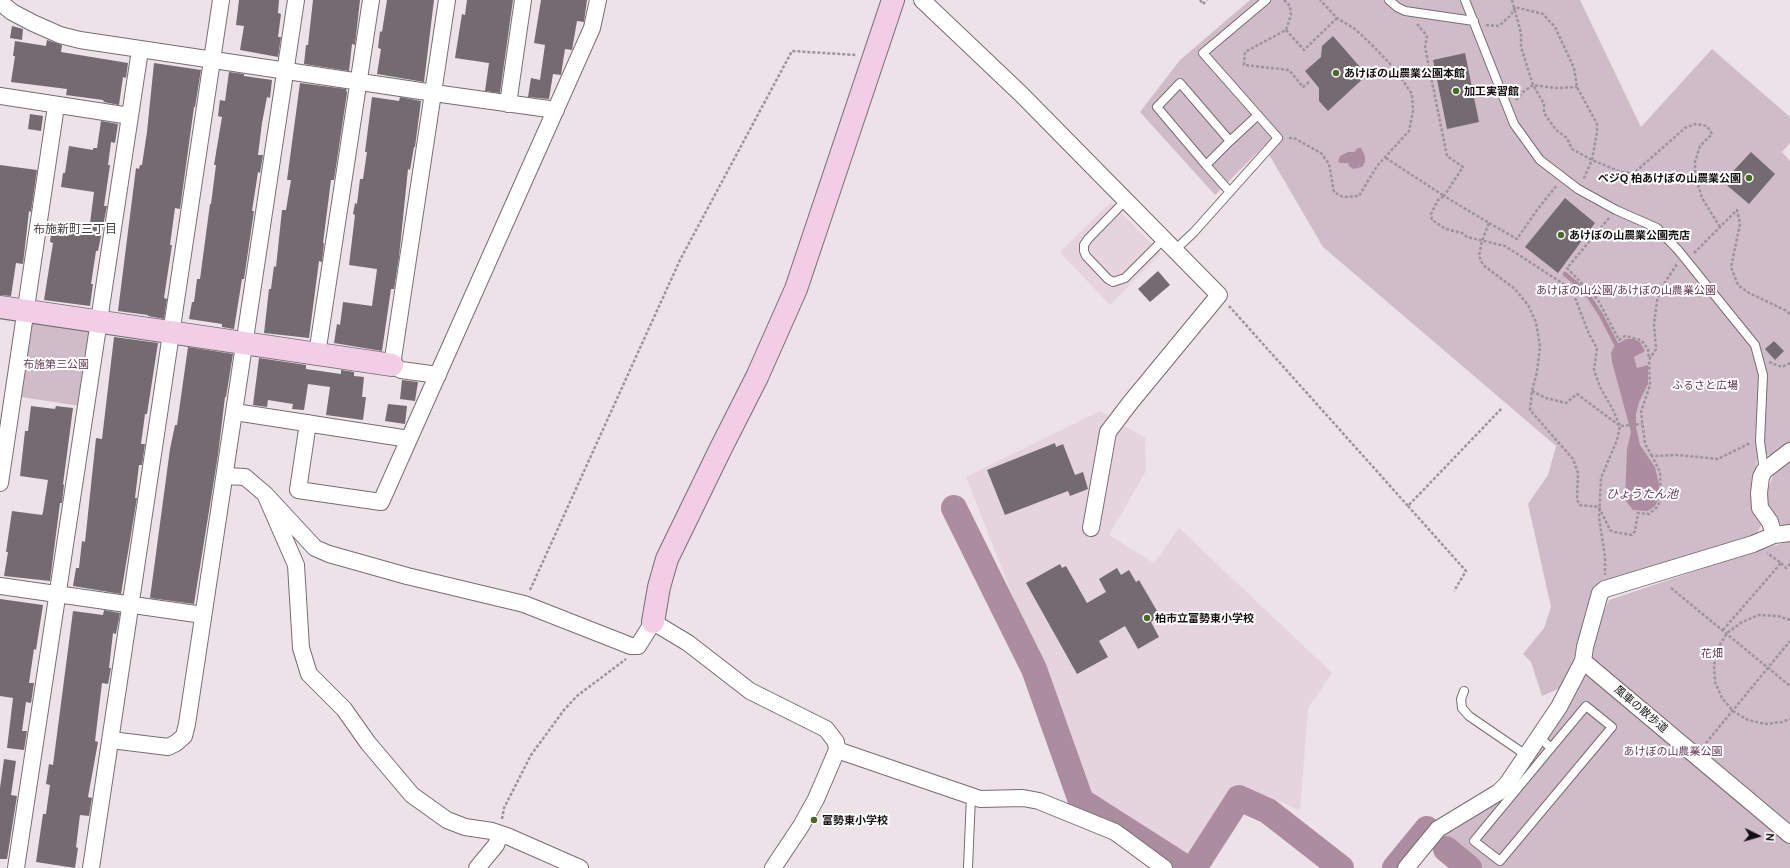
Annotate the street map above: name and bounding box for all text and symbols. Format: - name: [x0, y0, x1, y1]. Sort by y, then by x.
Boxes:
- place label: あけぼの山農業公園本館: [1344, 66, 1465, 80]
- marker: あけぼの山農業公園本館: [1331, 68, 1341, 78]
- place label: 加工実習館: [1464, 84, 1519, 98]
- marker: 加工実習館: [1451, 86, 1461, 96]
- place label: ベジQ 柏あけぼの山農業公園: [1598, 171, 1741, 185]
- marker: ベジQ 柏あけぼの山農業公園: [1744, 173, 1754, 183]
- district label: 布施新町三丁目: [33, 222, 117, 236]
- place label: あけぼの山農業公園売店: [1569, 228, 1690, 242]
- marker: あけぼの山農業公園売店: [1556, 230, 1566, 240]
- park label: あけぼの山公園/あけぼの山農業公園: [1536, 283, 1716, 297]
- park label: 布施第三公園: [23, 357, 89, 371]
- park label: ふるさと広場: [1672, 378, 1738, 392]
- water label: ひょうたん池: [1606, 487, 1678, 501]
- place label: 柏市立富勢東小学校: [1155, 611, 1254, 625]
- marker: 柏市立富勢東小学校: [1142, 613, 1152, 623]
- park label: 花畑: [1701, 646, 1723, 660]
- street label: 風車の散歩道: [1611, 683, 1671, 735]
- park label: あけぼの山農業公園: [1624, 744, 1722, 758]
- place label: 富勢東小学校: [822, 813, 888, 827]
- marker: 富勢東小学校: [809, 815, 819, 825]
- north arrow: [1738, 816, 1778, 856]
- text: N: [1764, 832, 1776, 842]

